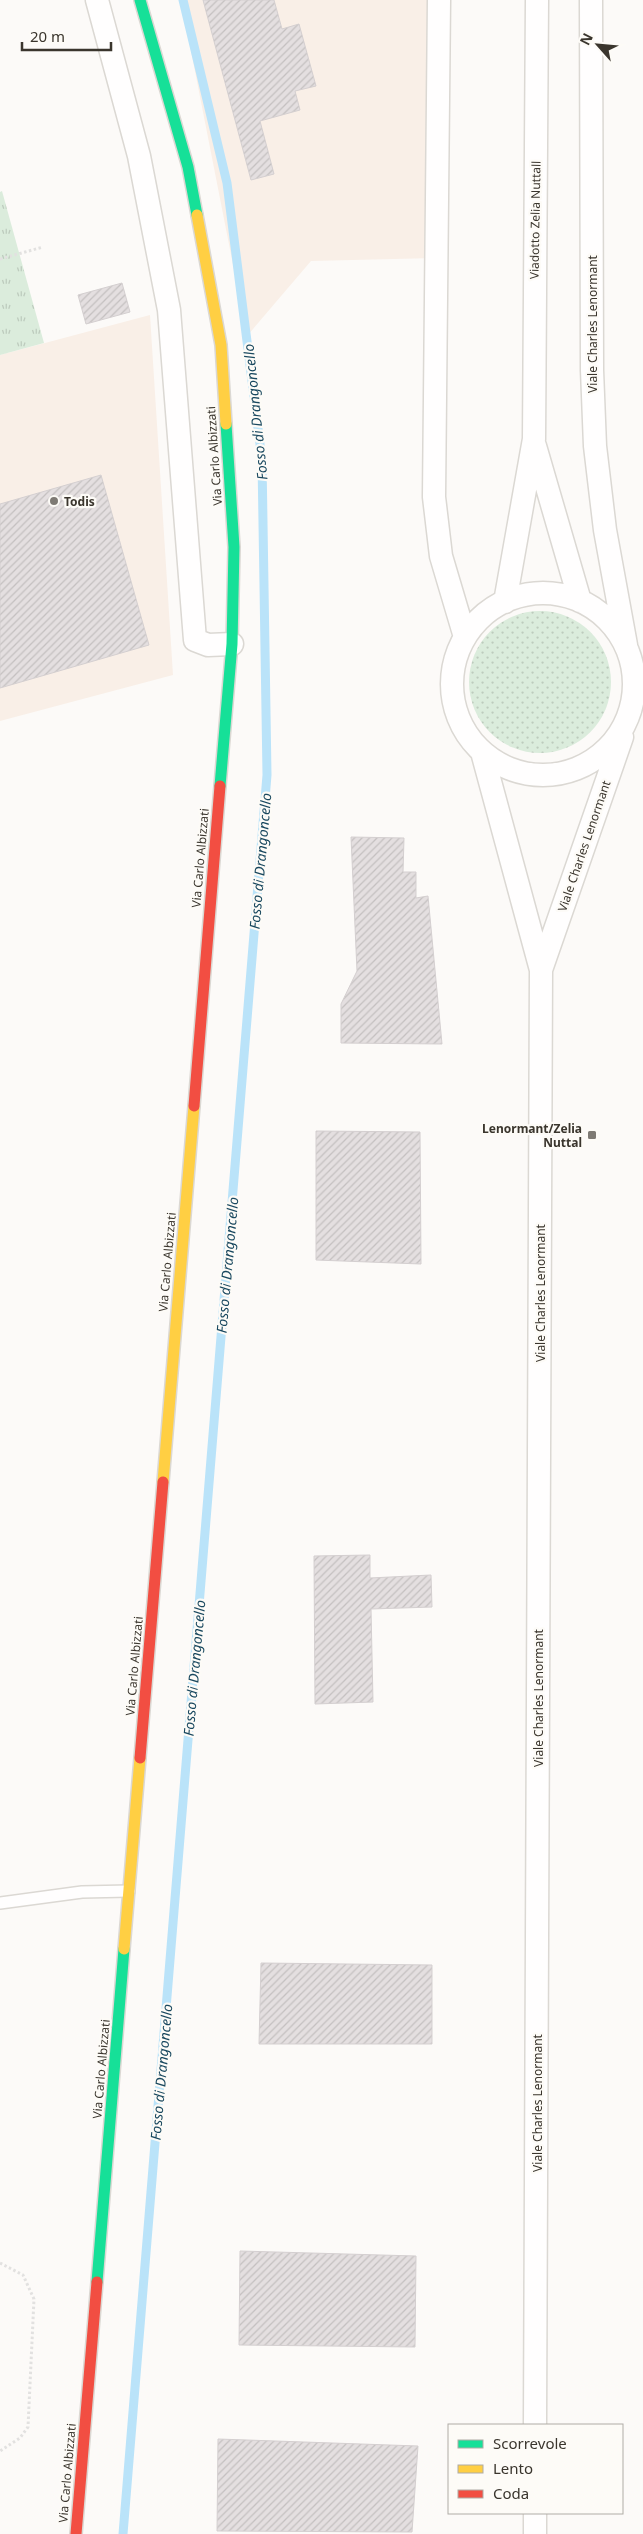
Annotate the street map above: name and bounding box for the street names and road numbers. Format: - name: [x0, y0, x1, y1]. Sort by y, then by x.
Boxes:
- street label: Viadotto Zelia Nuttall: [525, 161, 545, 279]
- street label: Viale Charles Lenormant: [584, 254, 601, 393]
- street label: Via Carlo Albizzati: [202, 406, 226, 506]
- street label: Viale Charles Lenormant: [554, 777, 615, 914]
- street label: Via Carlo Albizzati: [187, 808, 213, 908]
- street label: Via Carlo Albizzati: [154, 1212, 180, 1312]
- street label: Viale Charles Lenormant: [532, 1223, 549, 1362]
- street label: Via Carlo Albizzati: [121, 1616, 147, 1716]
- street label: Viale Charles Lenormant: [530, 1628, 547, 1767]
- street label: Via Carlo Albizzati: [88, 2019, 114, 2119]
- street label: Viale Charles Lenormant: [529, 2033, 546, 2172]
- street label: Via Carlo Albizzati: [54, 2423, 80, 2523]

